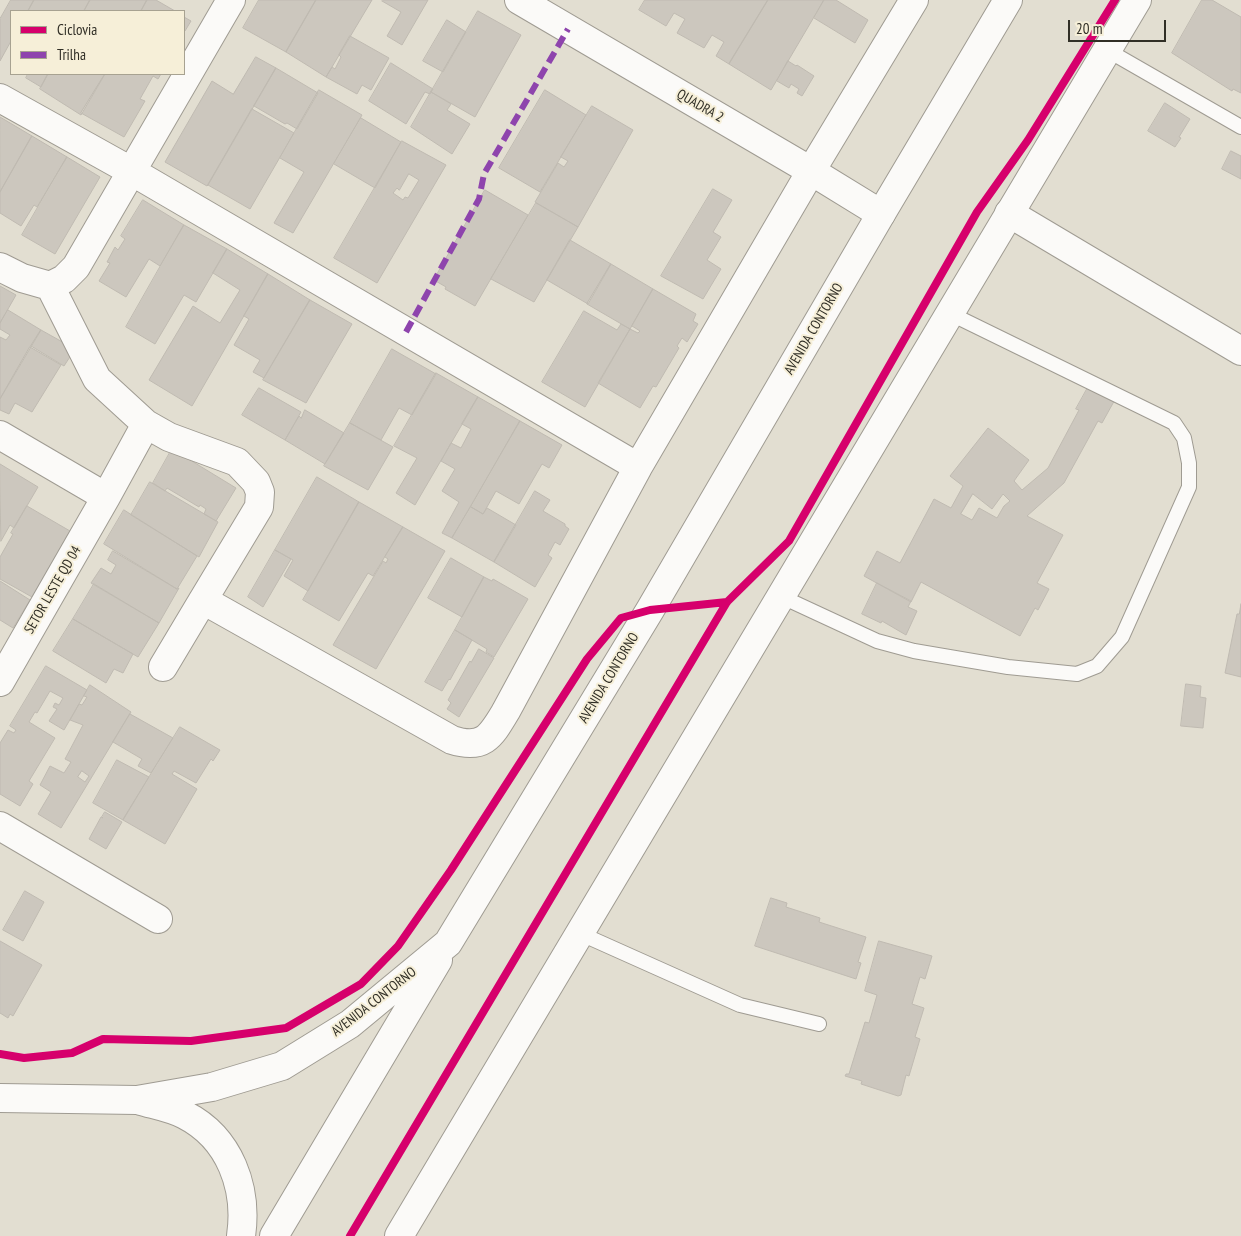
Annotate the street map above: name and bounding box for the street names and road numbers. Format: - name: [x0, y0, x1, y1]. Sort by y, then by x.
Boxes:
- street label: QUADRA 2: [674, 86, 726, 126]
- street label: AVENIDA CONTORNO: [781, 280, 847, 378]
- street label: SETOR LESTE QD 04: [21, 543, 85, 637]
- street label: AVENIDA CONTORNO: [575, 630, 643, 726]
- street label: AVENIDA CONTORNO: [328, 964, 420, 1040]

